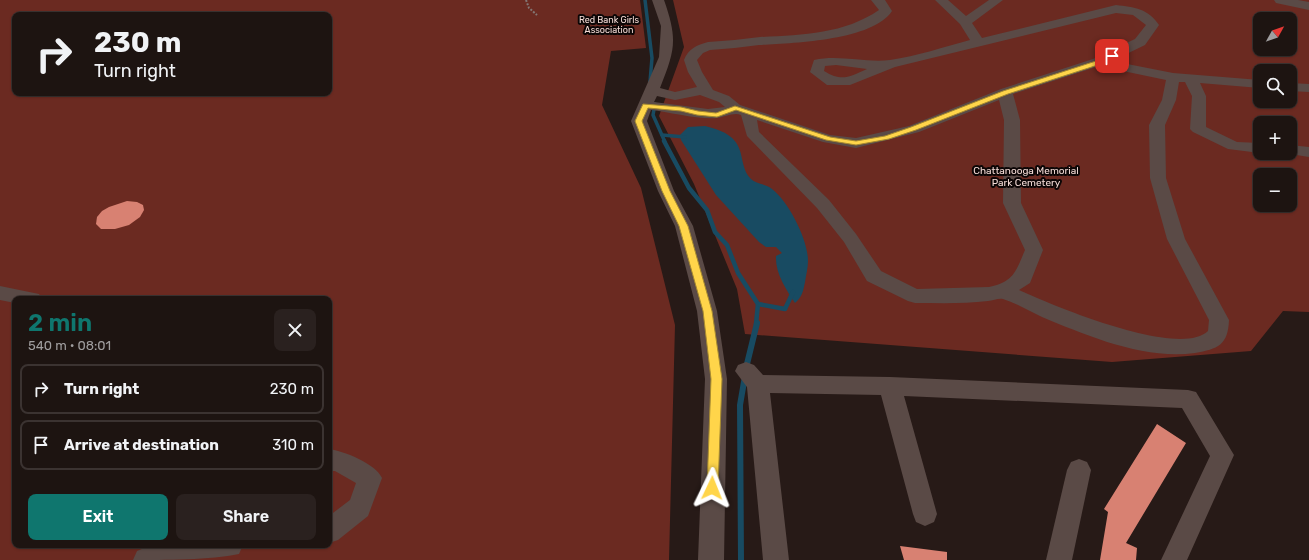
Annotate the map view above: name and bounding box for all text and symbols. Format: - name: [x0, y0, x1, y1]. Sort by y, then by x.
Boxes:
- north arrow: [1253, 12, 1297, 56]
- map controls: [1253, 12, 1297, 212]
- park label: Red Bank Girls Association: [579, 15, 639, 35]
- text: 230 m: [94, 26, 181, 59]
- icon: right: [28, 28, 80, 80]
- pin: [1095, 39, 1129, 73]
- icon: arrive: [1101, 45, 1123, 67]
- text: Turn right: [94, 60, 176, 82]
- button: search: [1253, 64, 1297, 108]
- button: +: [1253, 116, 1297, 160]
- park label: Chattanooga Memorial Park Cemetery: [973, 165, 1079, 189]
- button: −: [1253, 168, 1297, 212]
- text: 2 min: [28, 309, 92, 337]
- button: close: [274, 309, 316, 351]
- text: 540 m · 08:01: [28, 338, 111, 353]
- icon: right: [30, 378, 52, 400]
- text: Turn right: [64, 380, 139, 398]
- text: 230 m: [270, 380, 314, 398]
- icon: arrive: [30, 434, 52, 456]
- text: Arrive at destination: [64, 436, 219, 454]
- text: 310 m: [272, 436, 314, 454]
- position arrow: [691, 467, 733, 509]
- button: Exit: [28, 494, 168, 540]
- button: Share: [176, 494, 316, 540]

